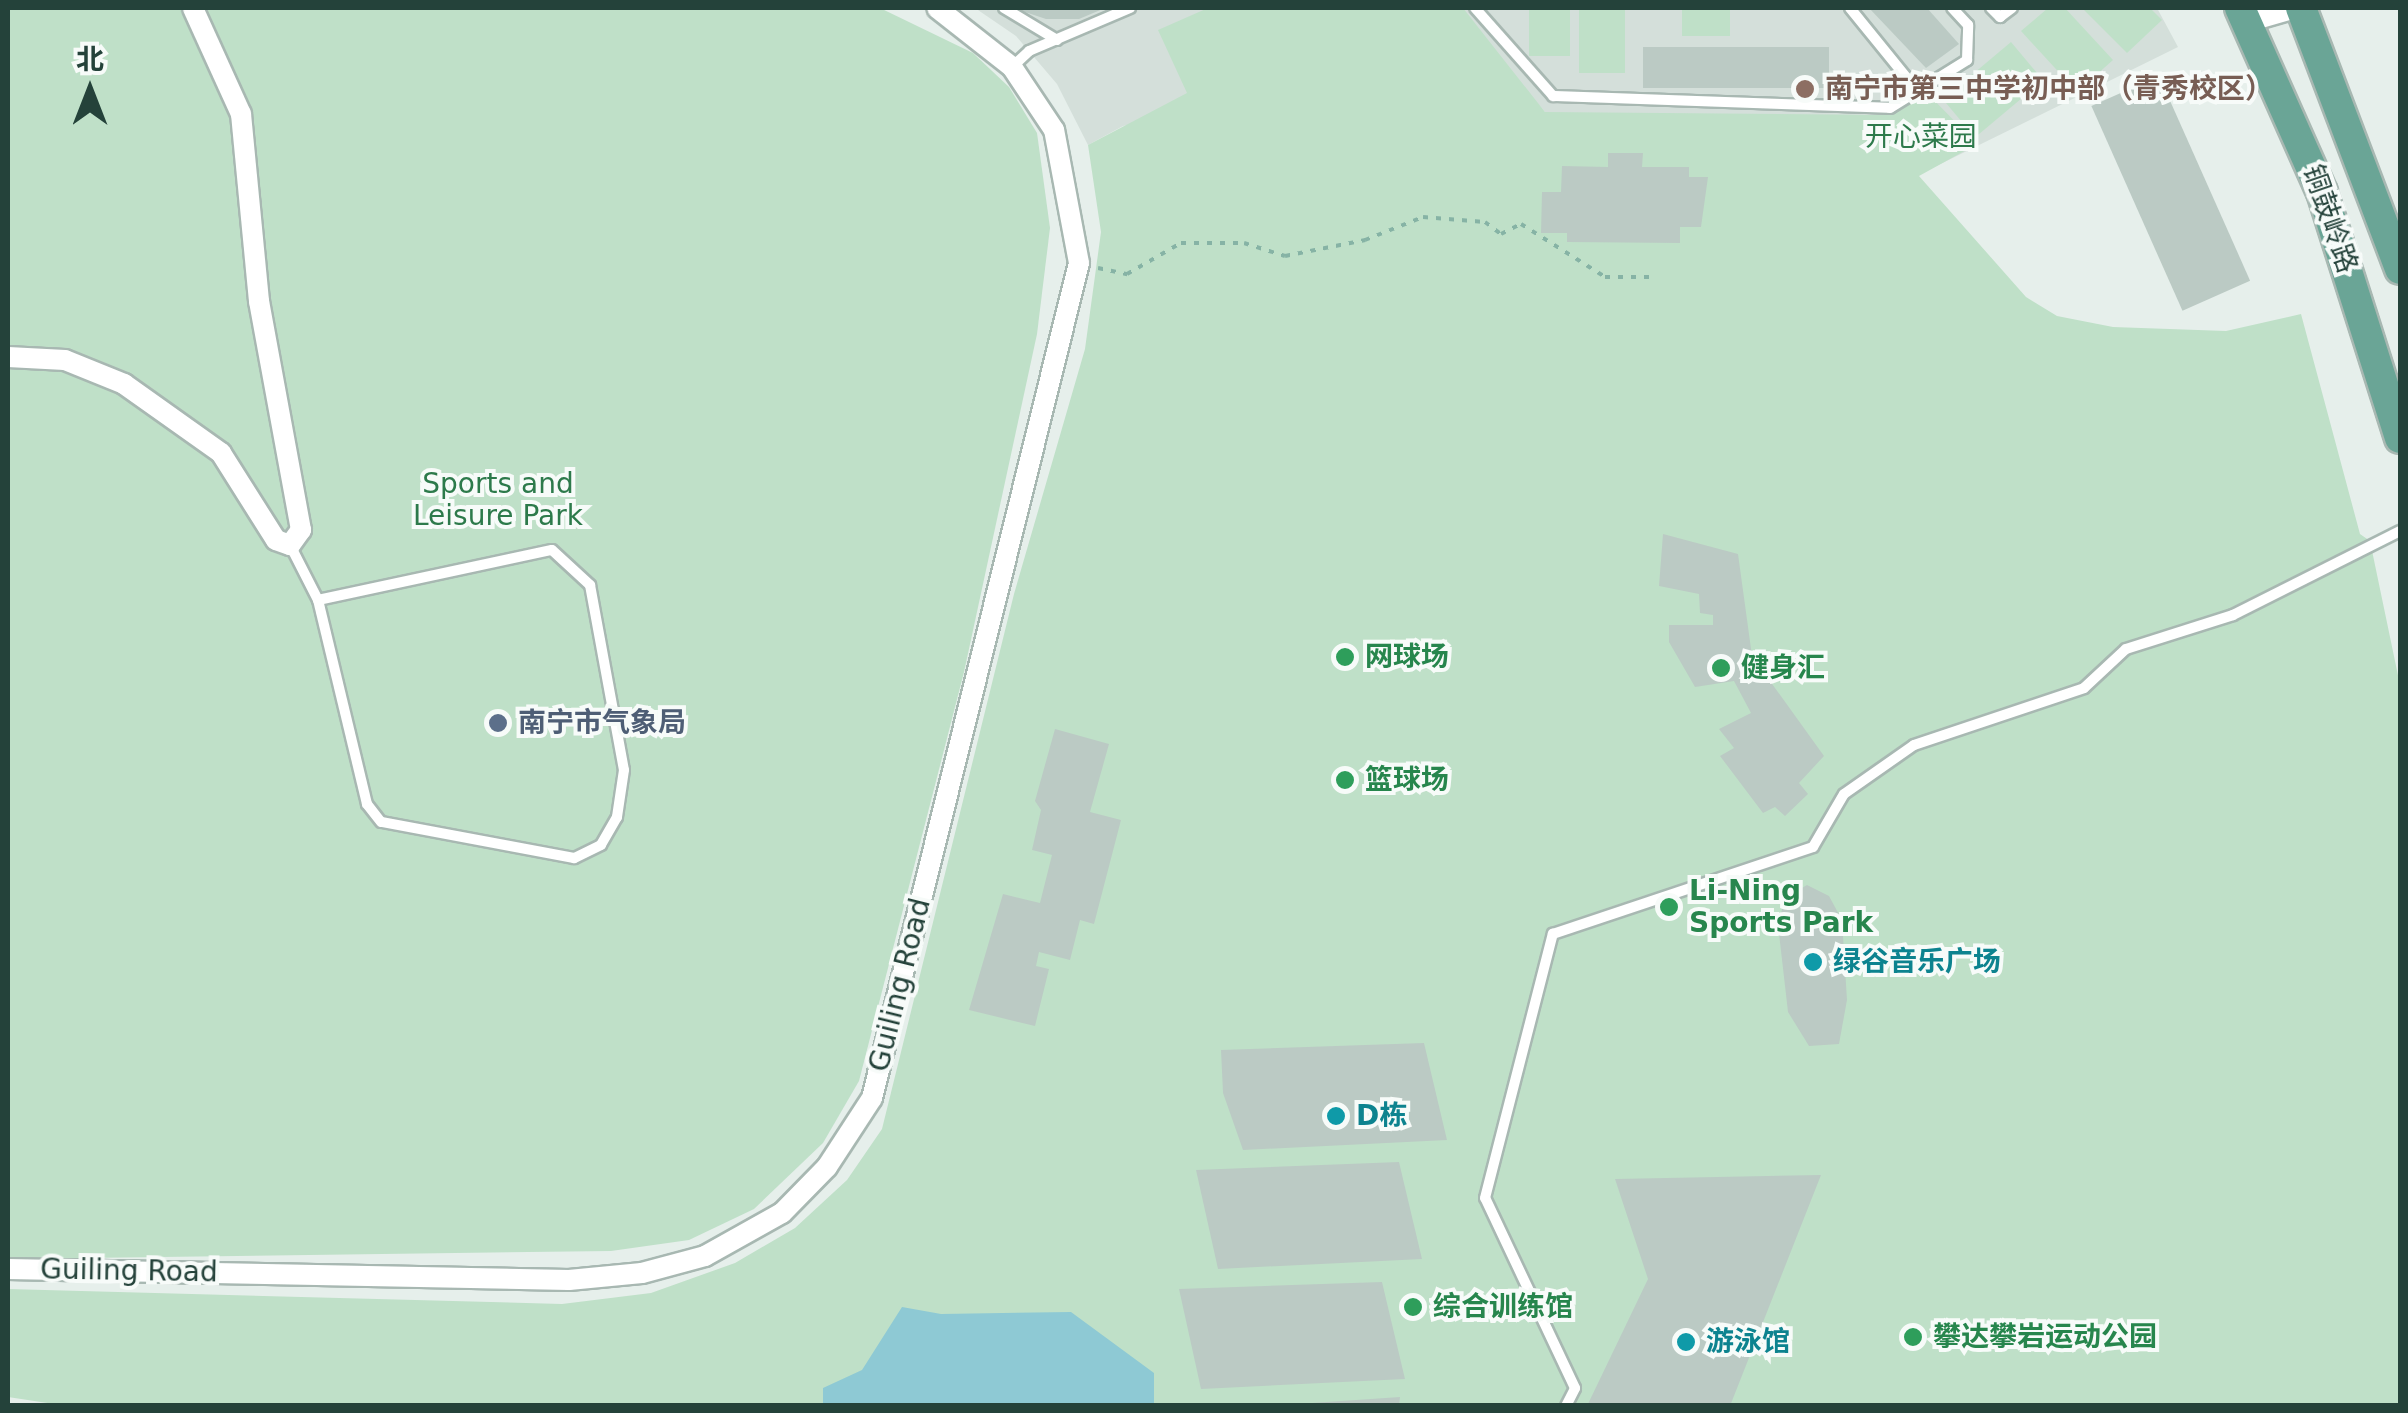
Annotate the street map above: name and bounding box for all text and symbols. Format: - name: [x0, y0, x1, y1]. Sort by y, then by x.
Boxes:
- north arrow: [40, 40, 140, 140]
- text: 北: [76, 43, 104, 76]
- place label: 南宁市第三中学初中部（青秀校区）: [1825, 72, 2273, 106]
- marker: 南宁市第三中学初中部（青秀校区）: [1794, 78, 1816, 100]
- park label: 开心菜园: [1865, 120, 1977, 154]
- street label: 铜鼓岭路: [2296, 161, 2364, 277]
- park label: Sports and Leisure Park: [413, 467, 583, 533]
- place label: 网球场: [1365, 640, 1449, 674]
- marker: 网球场: [1334, 646, 1356, 668]
- place label: 健身汇: [1741, 651, 1825, 685]
- marker: 健身汇: [1710, 657, 1732, 679]
- place label: 南宁市气象局: [518, 706, 686, 740]
- marker: 南宁市气象局: [487, 712, 509, 734]
- place label: 篮球场: [1365, 763, 1449, 797]
- marker: 篮球场: [1334, 769, 1356, 791]
- place label: Li-Ning Sports Park: [1689, 874, 1873, 940]
- street label: Guiling Road: [862, 895, 938, 1075]
- marker: Li-Ning Sports Park: [1658, 896, 1680, 918]
- place label: 绿谷音乐广场: [1833, 945, 2001, 979]
- marker: 绿谷音乐广场: [1802, 951, 1824, 973]
- place label: D栋: [1356, 1099, 1407, 1133]
- marker: D栋: [1325, 1105, 1347, 1127]
- street label: Guiling Road: [40, 1253, 218, 1289]
- place label: 综合训练馆: [1433, 1290, 1573, 1324]
- marker: 综合训练馆: [1402, 1296, 1424, 1318]
- place label: 攀达攀岩运动公园: [1933, 1320, 2157, 1354]
- place label: 游泳馆: [1706, 1325, 1790, 1359]
- marker: 攀达攀岩运动公园: [1902, 1326, 1924, 1348]
- marker: 游泳馆: [1675, 1331, 1697, 1353]

